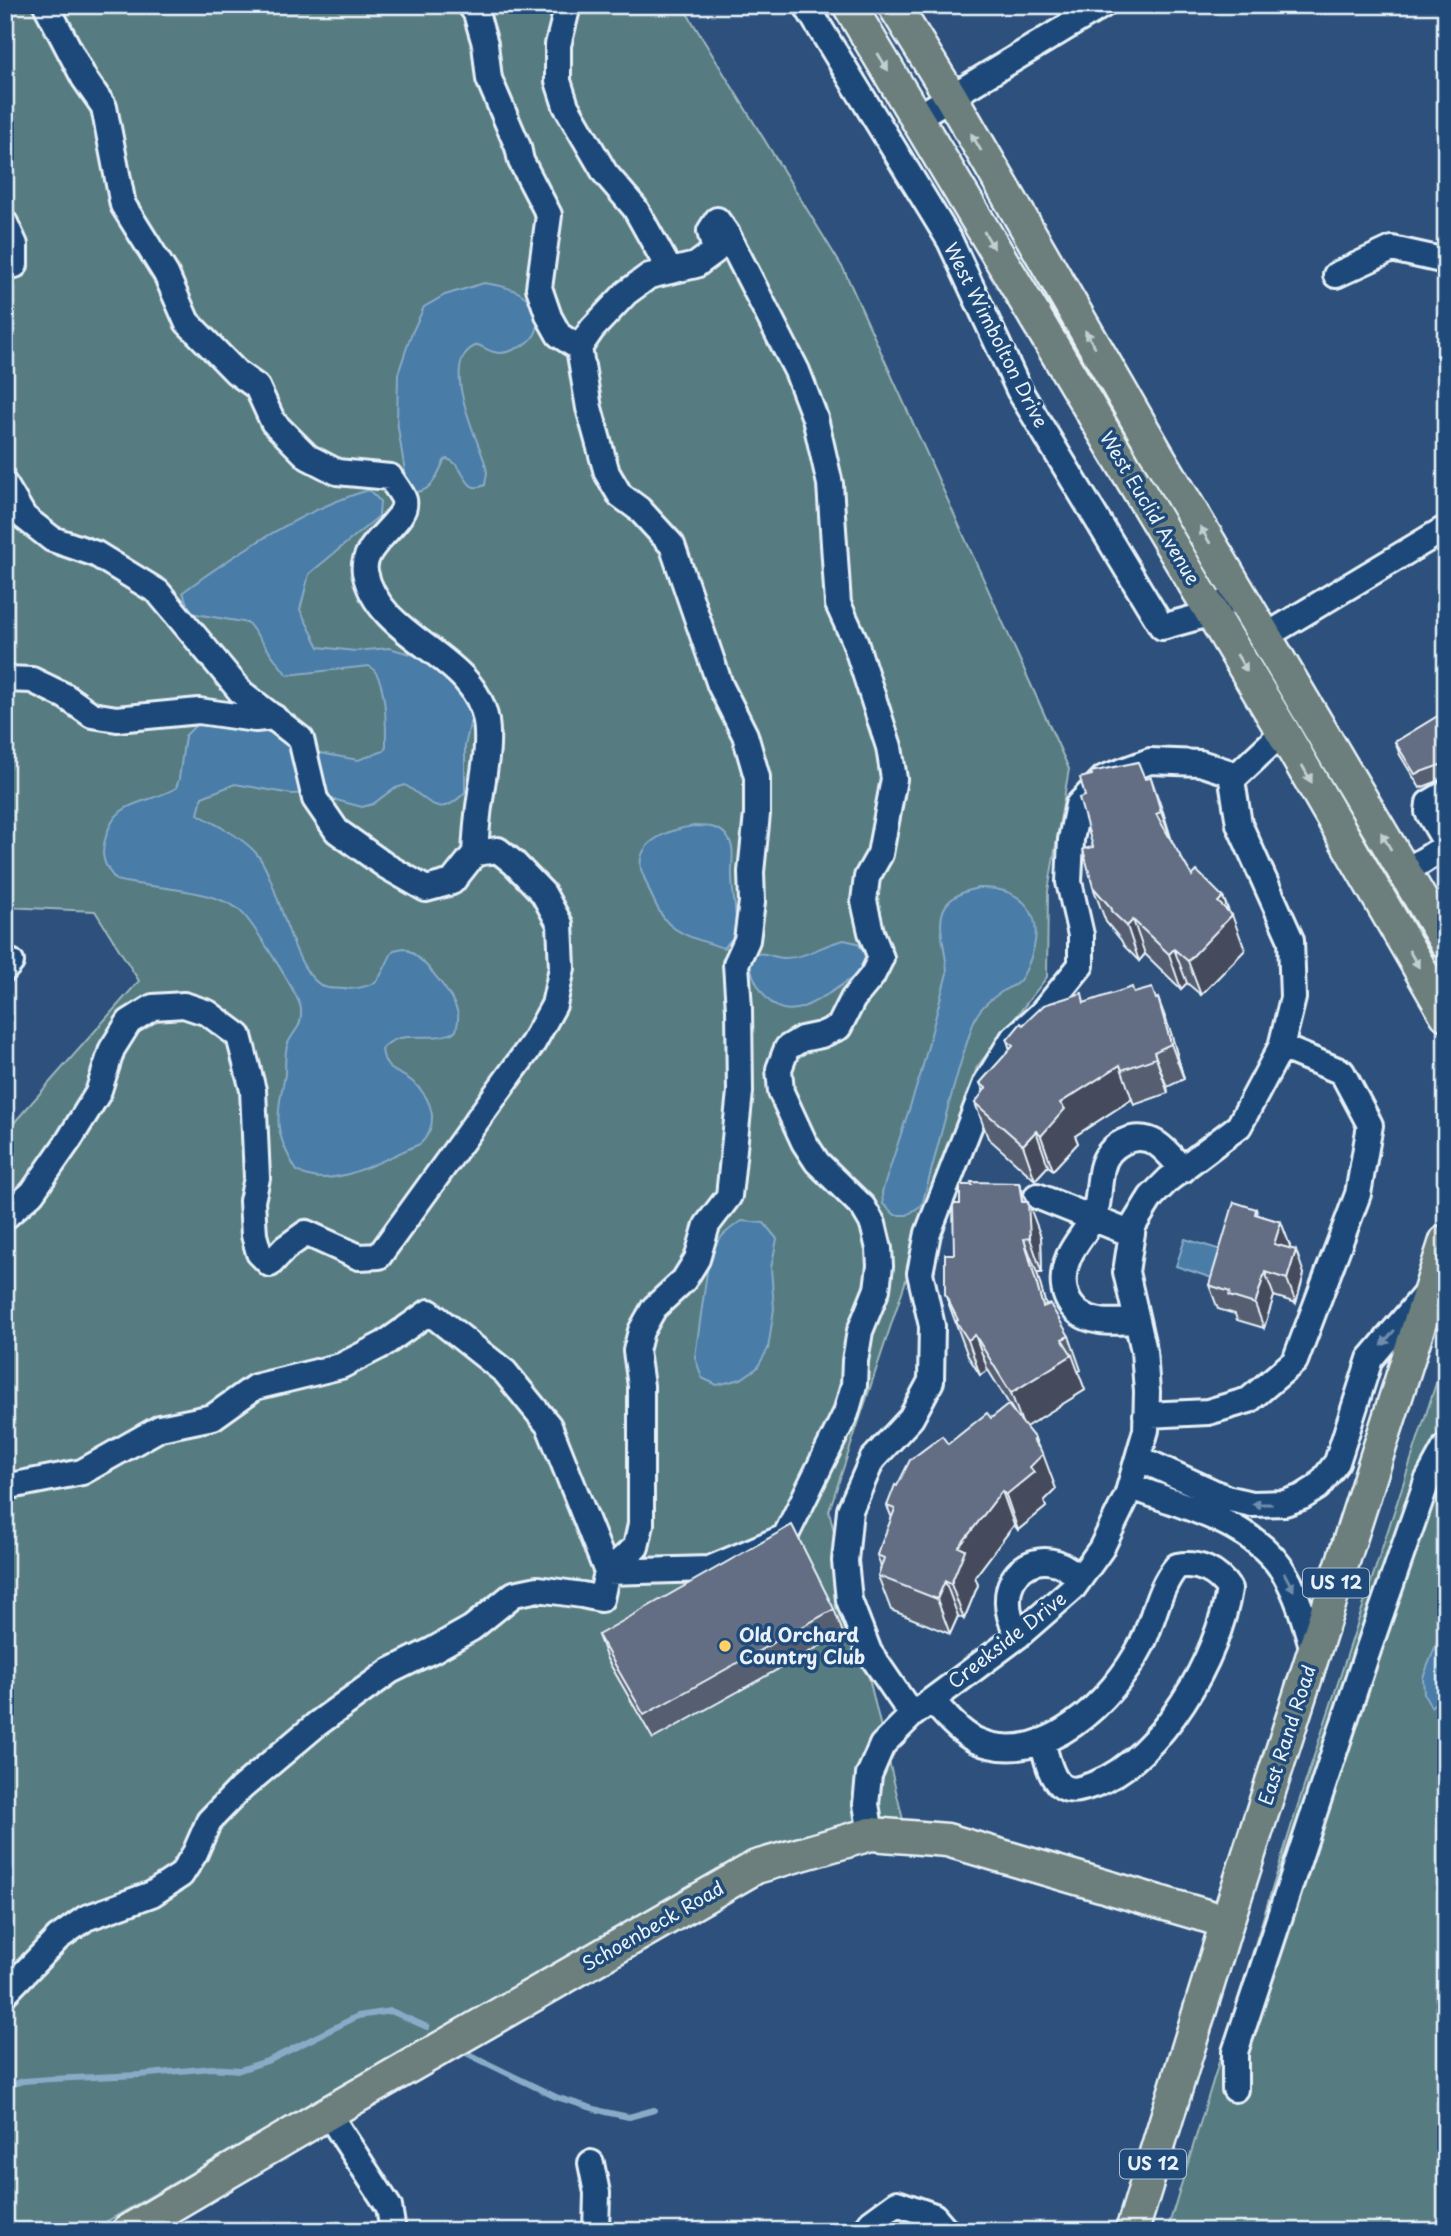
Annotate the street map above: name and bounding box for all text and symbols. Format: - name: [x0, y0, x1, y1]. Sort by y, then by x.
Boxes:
- one-way arrow: [876, 52, 889, 71]
- one-way arrow: [970, 132, 982, 152]
- one-way arrow: [983, 230, 995, 249]
- street label: West Wimbolton Drive: [938, 237, 1056, 432]
- one-way arrow: [1084, 329, 1096, 349]
- street label: West Euclid Avenue: [1094, 425, 1208, 590]
- one-way arrow: [1199, 526, 1212, 545]
- one-way arrow: [1236, 654, 1248, 673]
- one-way arrow: [1301, 765, 1313, 784]
- one-way arrow: [1380, 831, 1393, 850]
- one-way arrow: [1408, 949, 1420, 969]
- one-way arrow: [1380, 1328, 1395, 1346]
- one-way arrow: [1251, 1498, 1273, 1509]
- road number: US 12: [1303, 1568, 1369, 1598]
- one-way arrow: [1283, 1572, 1295, 1592]
- street label: Creekside Drive: [941, 1584, 1072, 1695]
- place label: Old Orchard Country Club: [739, 1620, 865, 1670]
- marker: Old Orchard Country Club: [717, 1638, 733, 1654]
- street label: East Rand Road: [1250, 1661, 1322, 1808]
- street label: Schoenbeck Road: [576, 1873, 729, 1977]
- road number: US 12: [1120, 2150, 1186, 2178]

